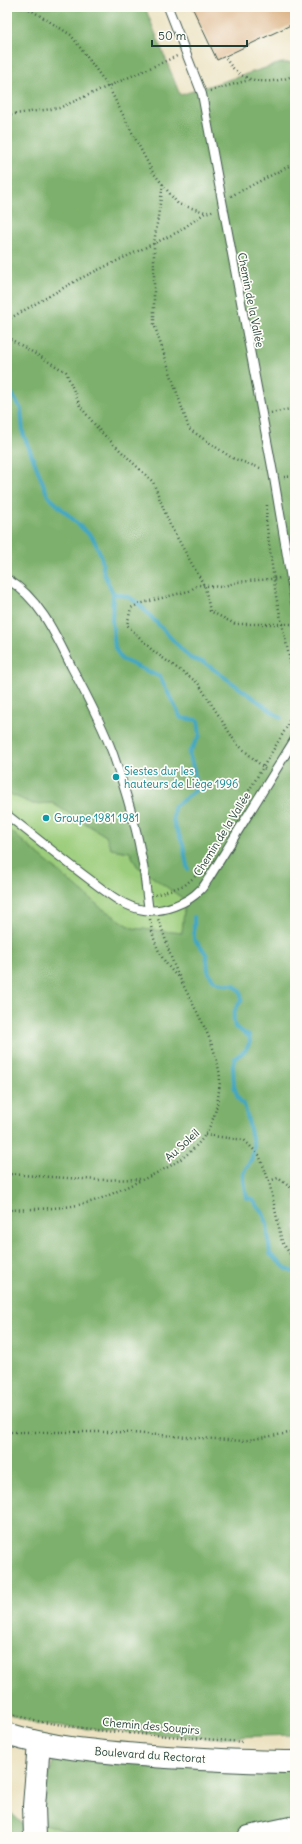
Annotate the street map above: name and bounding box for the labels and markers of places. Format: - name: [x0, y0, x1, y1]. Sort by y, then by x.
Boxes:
- place label: Siestes dur les hauteurs de Liège 1996: [124, 764, 238, 791]
- marker: Siestes dur les hauteurs de Liège 1996: [111, 772, 121, 782]
- place label: Groupe 1981 1981: [54, 811, 139, 825]
- marker: Groupe 1981 1981: [41, 813, 51, 823]

